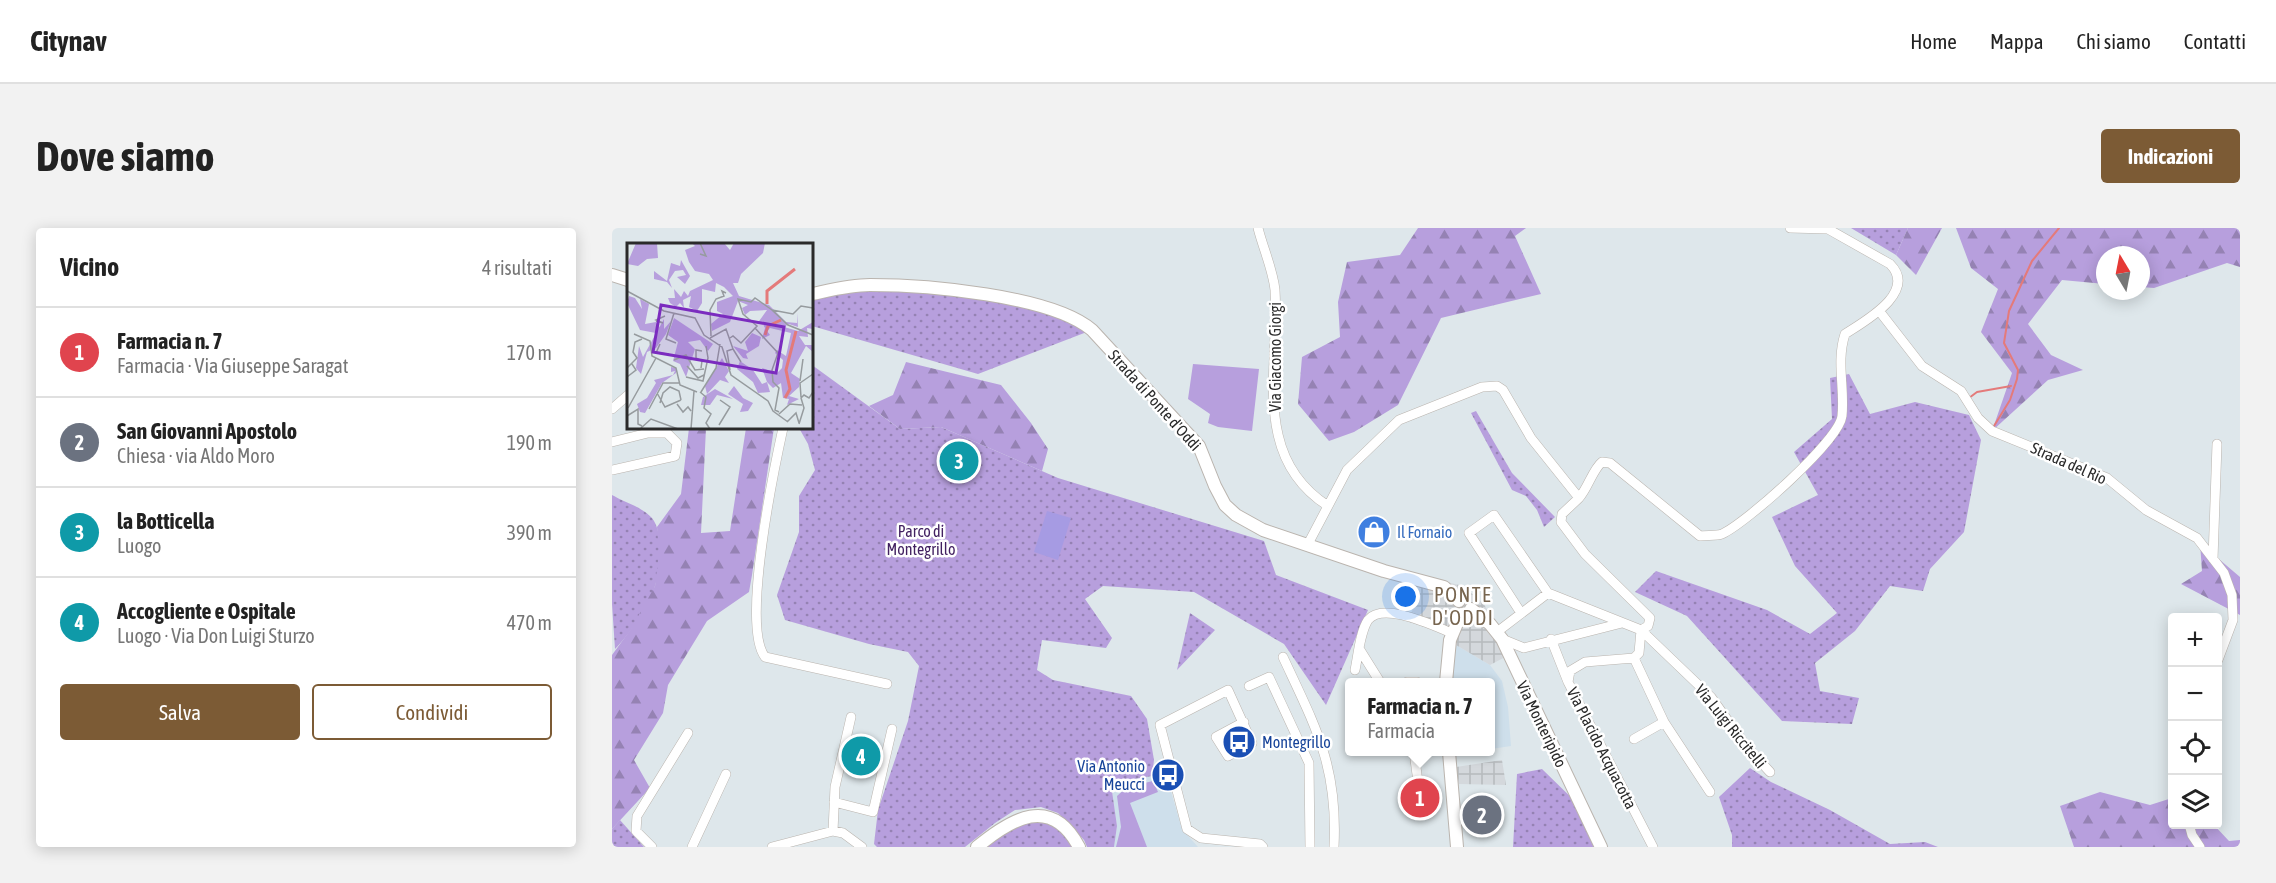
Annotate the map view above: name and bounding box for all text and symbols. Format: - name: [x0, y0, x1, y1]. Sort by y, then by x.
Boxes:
- text: Citynav: [30, 25, 107, 57]
- text: Home: [1910, 29, 1957, 53]
- text: Mappa: [1990, 29, 2043, 53]
- text: Chi siamo: [2076, 29, 2151, 53]
- text: Contatti: [2184, 29, 2246, 53]
- button: Indicazioni: [2101, 129, 2240, 183]
- text: Dove siamo: [36, 132, 215, 180]
- inset map: [627, 243, 813, 429]
- north arrow: [2096, 246, 2150, 300]
- text: Vicino: [60, 252, 119, 282]
- text: 4 risultati: [482, 256, 552, 279]
- street label: Via Giacomo Giorgi: [1266, 302, 1285, 412]
- text: Farmacia n. 7: [117, 328, 223, 354]
- text: 1: [75, 341, 84, 364]
- text: 170 m: [507, 341, 552, 364]
- street label: Strada di Ponte d'Oddi: [1105, 346, 1205, 454]
- text: Farmacia · Via Giuseppe Saragat: [117, 354, 349, 377]
- text: San Giovanni Apostolo: [117, 418, 297, 444]
- text: 2: [75, 431, 84, 454]
- text: 190 m: [507, 431, 552, 454]
- pin: 3: [940, 438, 978, 484]
- street label: Strada del Rio: [2028, 438, 2110, 488]
- text: Chiesa · via Aldo Moro: [117, 444, 275, 467]
- text: la Botticella: [117, 508, 215, 534]
- shop icon: Il Fornaio: [1356, 514, 1392, 550]
- text: 3: [75, 521, 84, 544]
- text: 390 m: [507, 521, 552, 544]
- park label: Parco di Montegrillo: [887, 522, 955, 559]
- place label: Il Fornaio: [1397, 523, 1452, 541]
- text: Luogo: [117, 534, 161, 557]
- your location: [1391, 582, 1420, 611]
- district label: PONTE D'ODDI: [1432, 583, 1494, 629]
- text: Accogliente e Ospitale: [117, 598, 296, 624]
- text: 4: [75, 611, 84, 634]
- text: 470 m: [507, 611, 552, 634]
- map controls: [2168, 613, 2222, 829]
- button: +: [2168, 613, 2222, 667]
- text: Luogo · Via Don Luigi Sturzo: [117, 624, 315, 647]
- button: −: [2168, 667, 2222, 721]
- popup: [1345, 678, 1495, 756]
- street label: Via Monteripido: [1512, 678, 1571, 770]
- street label: Via Luigi Riccitelli: [1691, 680, 1770, 772]
- button: Salva: [60, 684, 300, 740]
- button: Condividi: [312, 684, 552, 740]
- street label: Via Placido Acquacotta: [1563, 684, 1640, 812]
- text: Farmacia n. 7: [1367, 693, 1473, 719]
- text: Farmacia: [1367, 719, 1435, 742]
- button: locate: [2168, 721, 2222, 775]
- bus stop icon: Montegrillo: [1221, 724, 1257, 760]
- place label: Montegrillo: [1262, 733, 1331, 752]
- pin: 4: [842, 734, 880, 778]
- place label: Via Antonio Meucci: [1077, 757, 1145, 793]
- bus stop icon: Via Antonio Meucci: [1150, 757, 1186, 793]
- button: layers: [2168, 775, 2222, 829]
- pin: 1: [1400, 776, 1440, 820]
- pin: 2: [1462, 792, 1502, 838]

